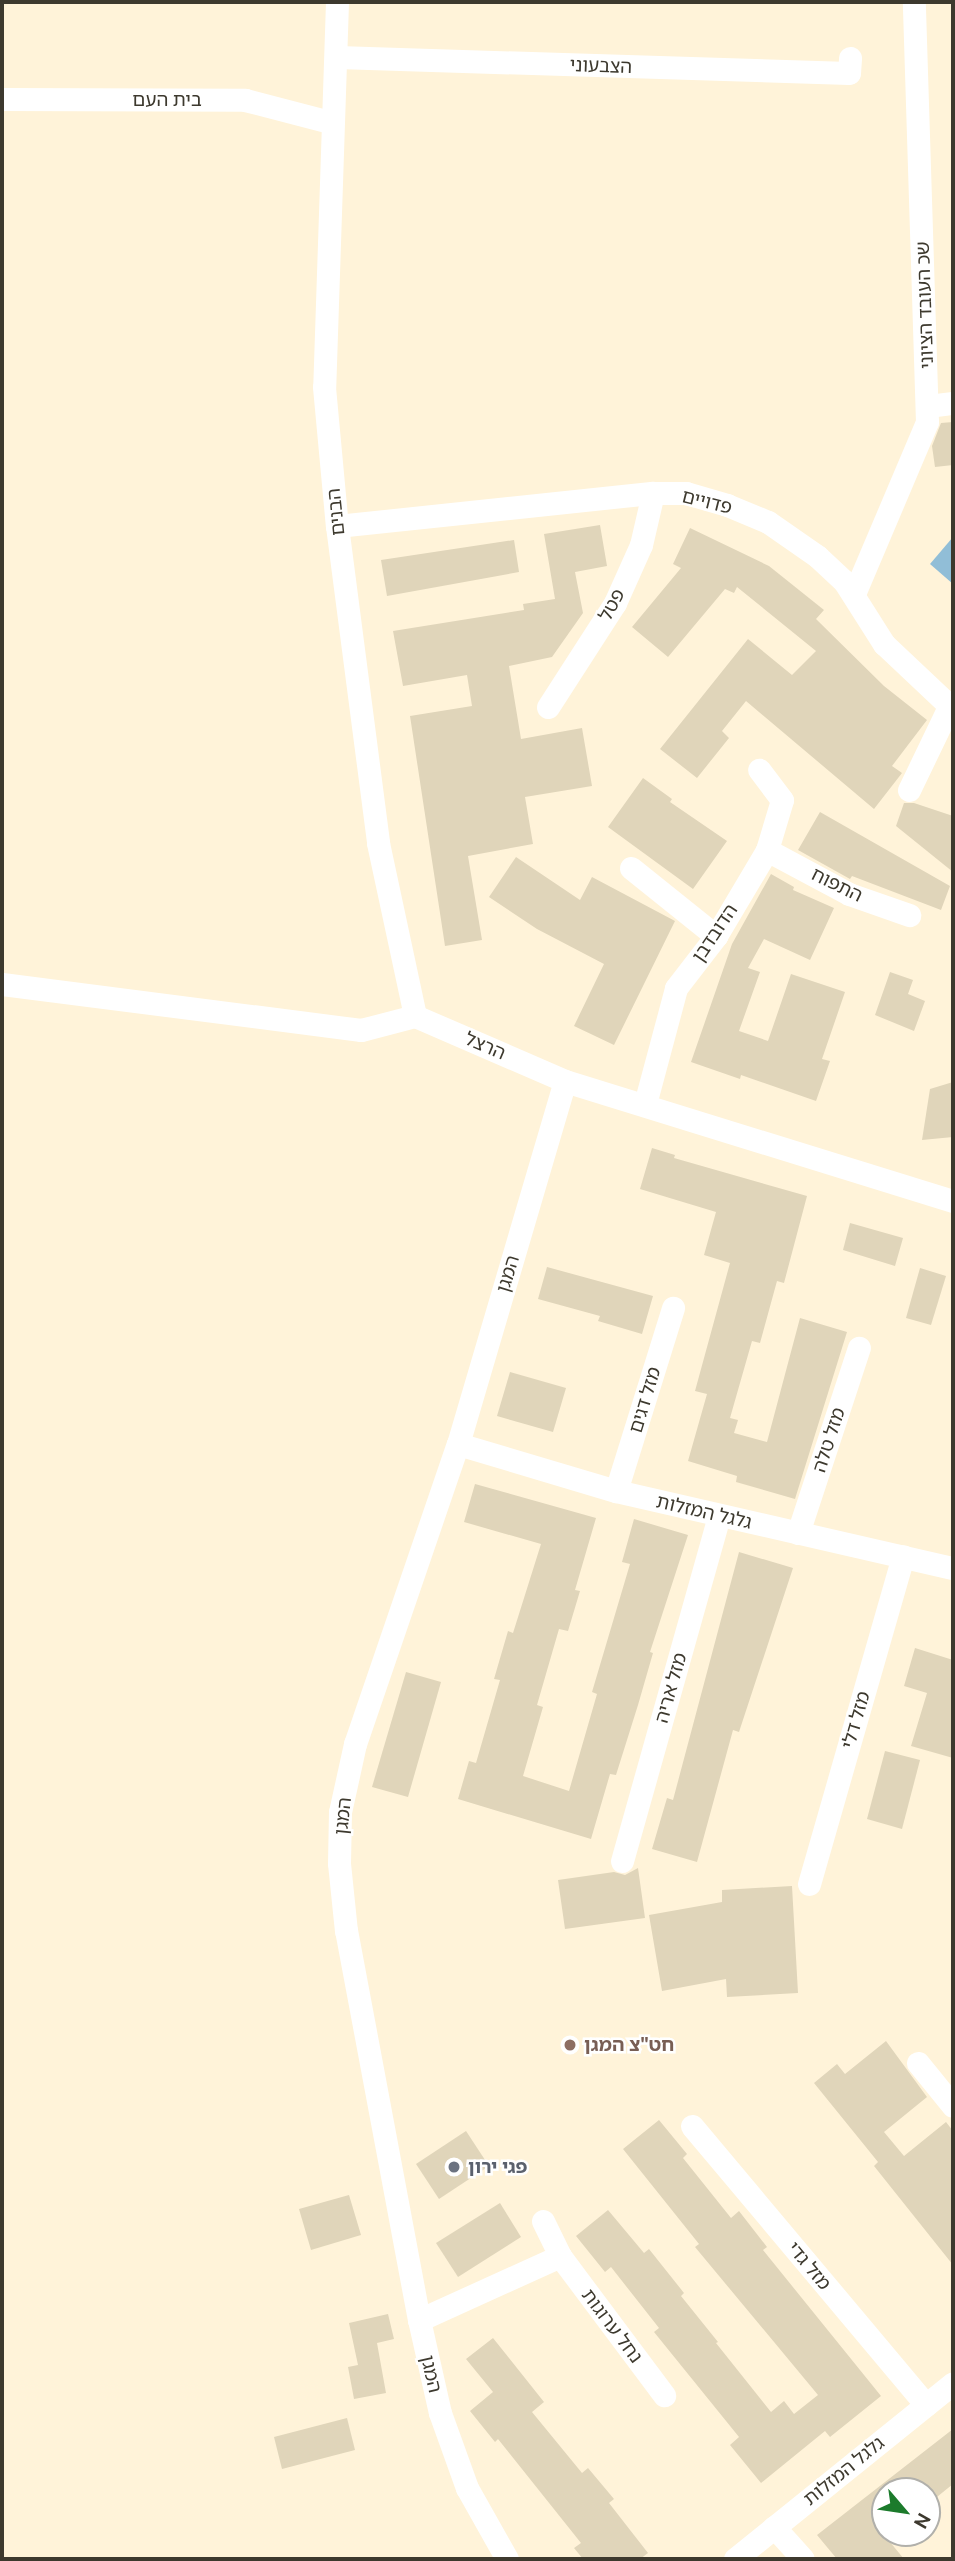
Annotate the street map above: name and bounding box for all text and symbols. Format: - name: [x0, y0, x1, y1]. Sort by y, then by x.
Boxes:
- street label: הצבעוני: [569, 54, 633, 78]
- street label: בית העם: [132, 89, 202, 111]
- street label: שכ העובד הציוני: [911, 241, 939, 369]
- street label: פדויים: [679, 485, 735, 519]
- street label: הבנים: [322, 487, 350, 537]
- street label: פטל: [594, 585, 630, 625]
- street label: התפוח: [808, 863, 866, 907]
- street label: הדובדבן: [687, 900, 743, 966]
- street label: הרצל: [461, 1027, 509, 1065]
- street label: המגן: [492, 1253, 524, 1295]
- street label: מזל דגים: [624, 1364, 666, 1436]
- street label: מזל טלה: [808, 1405, 850, 1475]
- street label: גלגל המזלות: [654, 1490, 754, 1534]
- street label: מזל אריה: [650, 1650, 692, 1726]
- street label: מזל דלי: [837, 1689, 875, 1751]
- street label: המגן: [330, 1796, 356, 1836]
- place label: חט"צ המגן: [584, 2034, 674, 2056]
- marker: חט"צ המגן: [562, 2037, 578, 2053]
- place label: פגי ירון: [468, 2156, 527, 2178]
- marker: פגי ירון: [446, 2159, 462, 2175]
- street label: מזל גדי: [782, 2237, 836, 2295]
- street label: נחל ערוגות: [577, 2284, 647, 2368]
- street label: המגן: [416, 2353, 446, 2395]
- street label: גלגל המזלות: [799, 2432, 889, 2510]
- north arrow: [871, 2477, 941, 2547]
- text: N: [910, 2510, 936, 2533]

